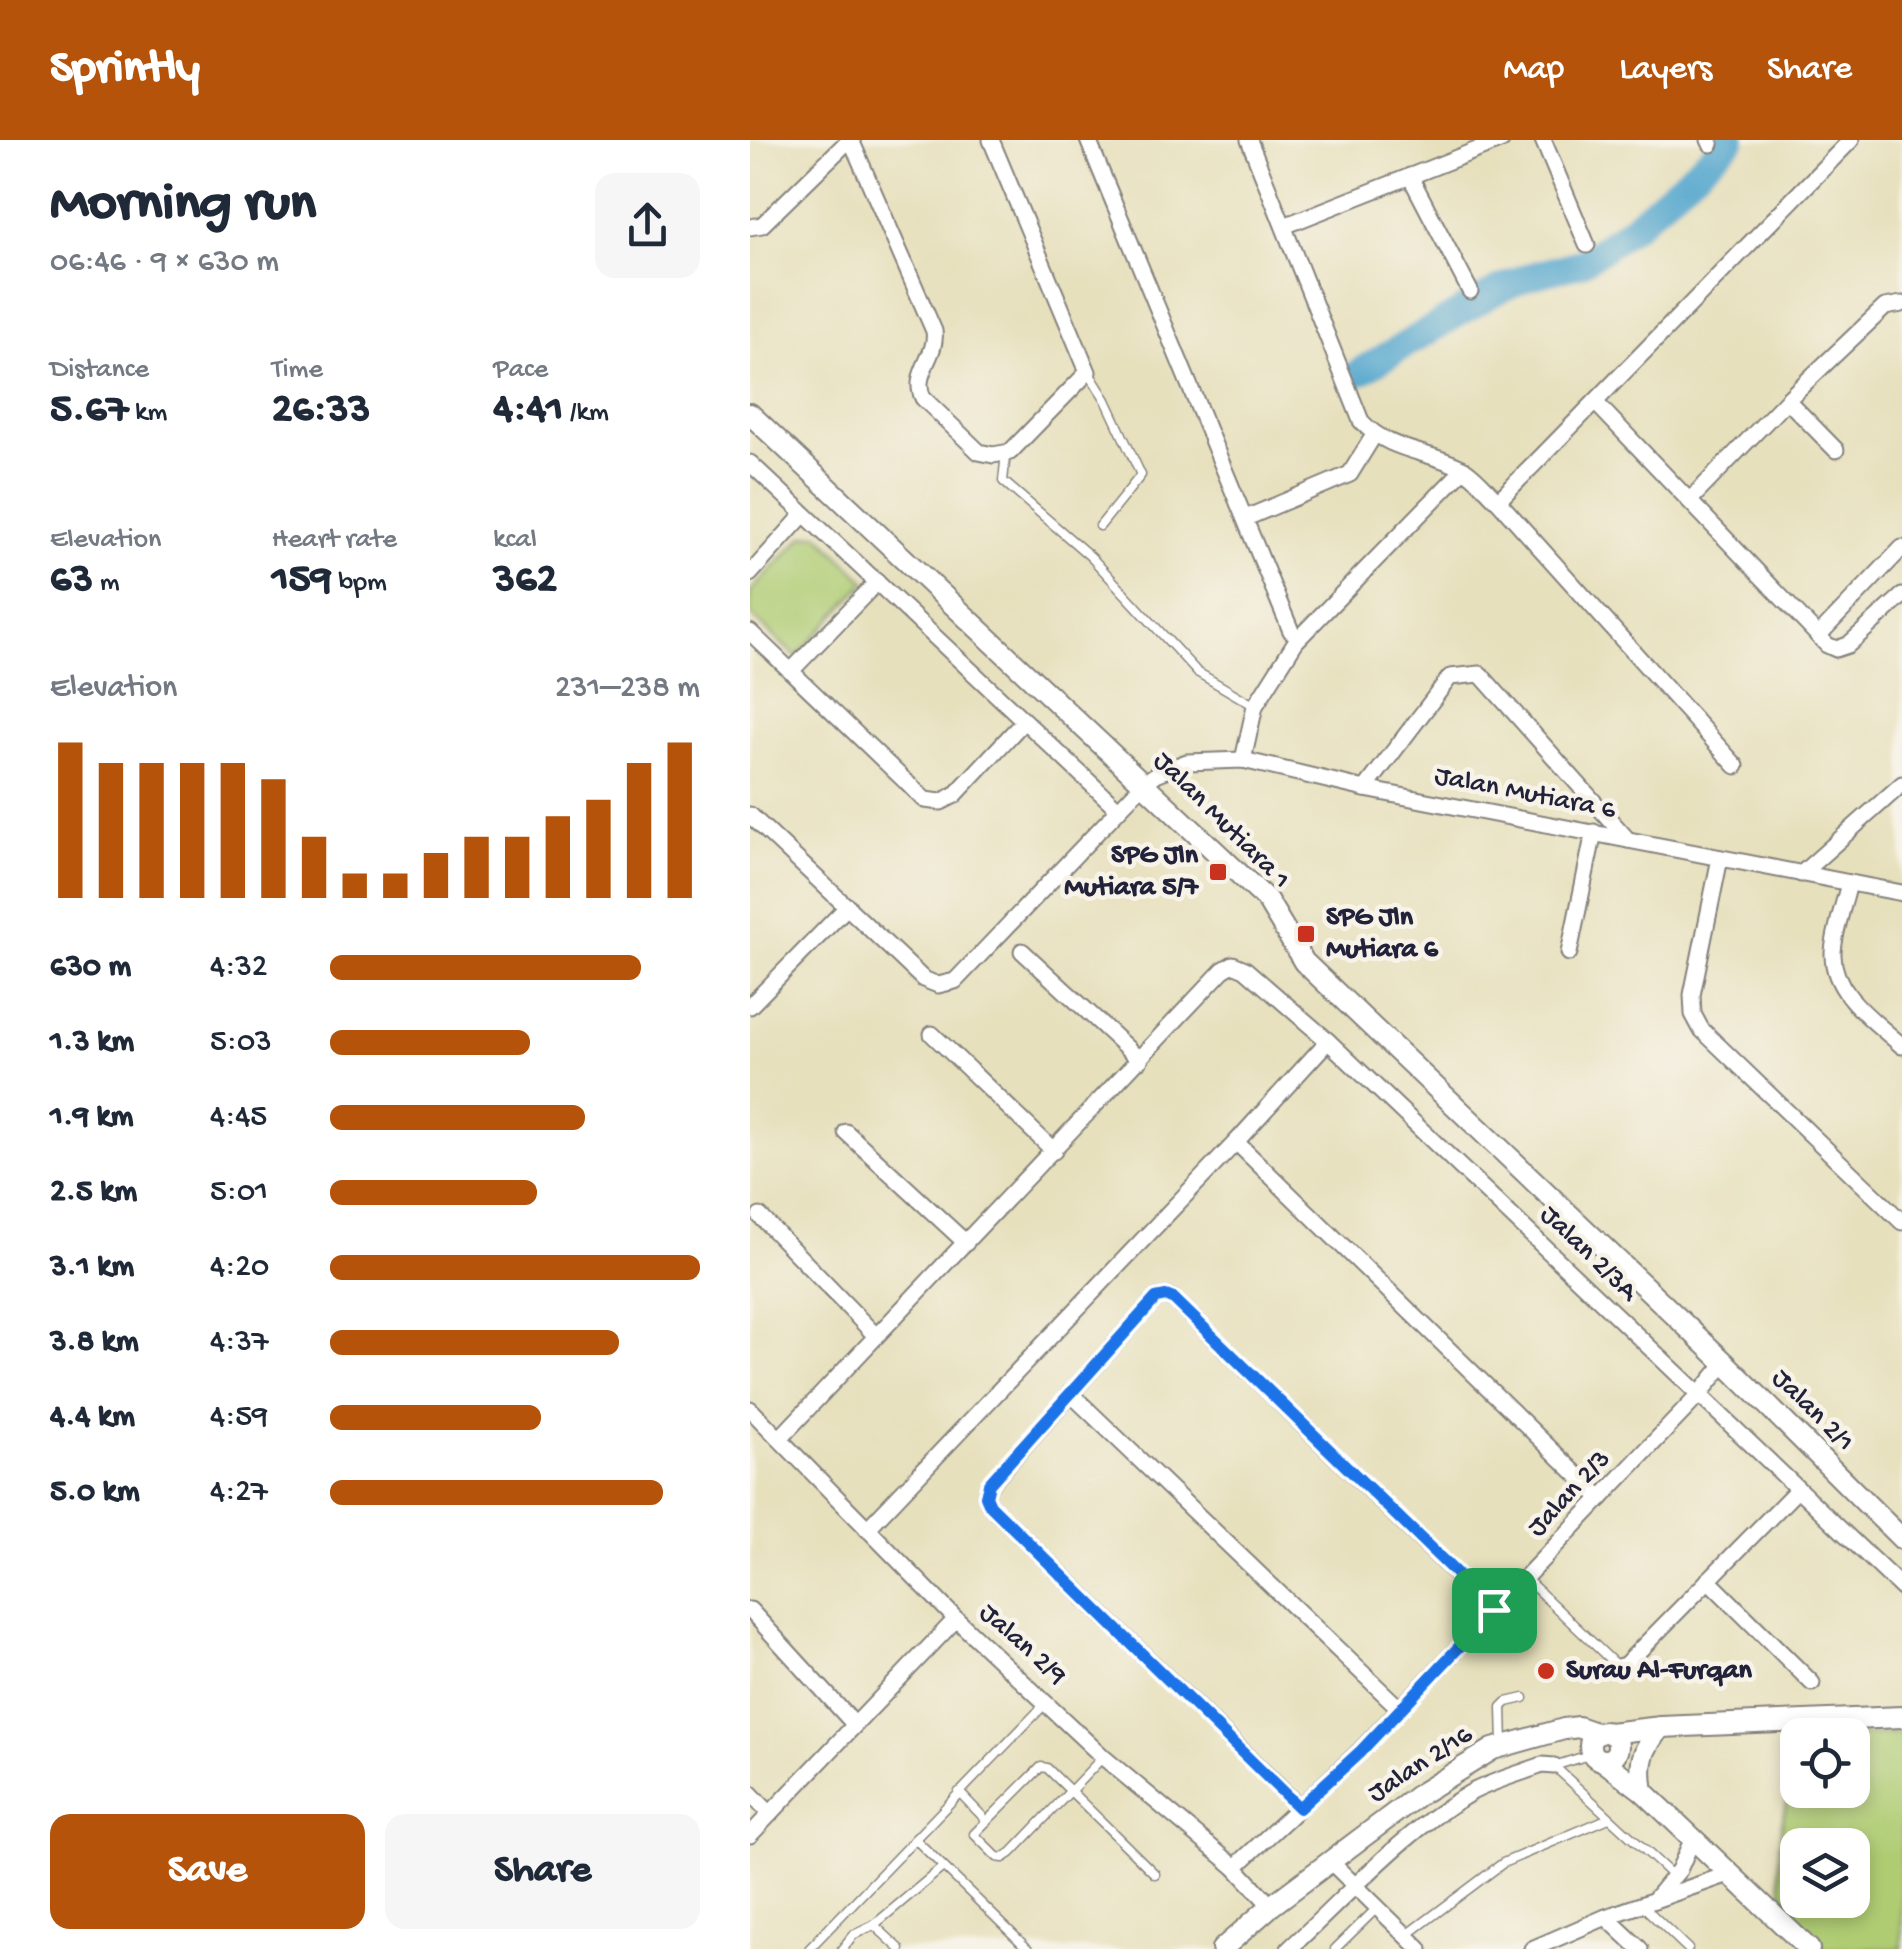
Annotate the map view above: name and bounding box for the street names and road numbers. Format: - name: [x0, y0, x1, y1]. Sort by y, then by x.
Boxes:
- street label: Jalan Mutiara 1: [1145, 745, 1297, 897]
- street label: Jalan Mutiara 6: [1432, 760, 1619, 828]
- street label: Jalan 2/3A: [1532, 1199, 1645, 1310]
- street label: Jalan 2/1: [1764, 1363, 1860, 1459]
- street label: Jalan 2/3: [1521, 1444, 1619, 1544]
- street label: Jalan 2/9: [971, 1597, 1073, 1693]
- street label: Jalan 2/16: [1363, 1719, 1480, 1811]

